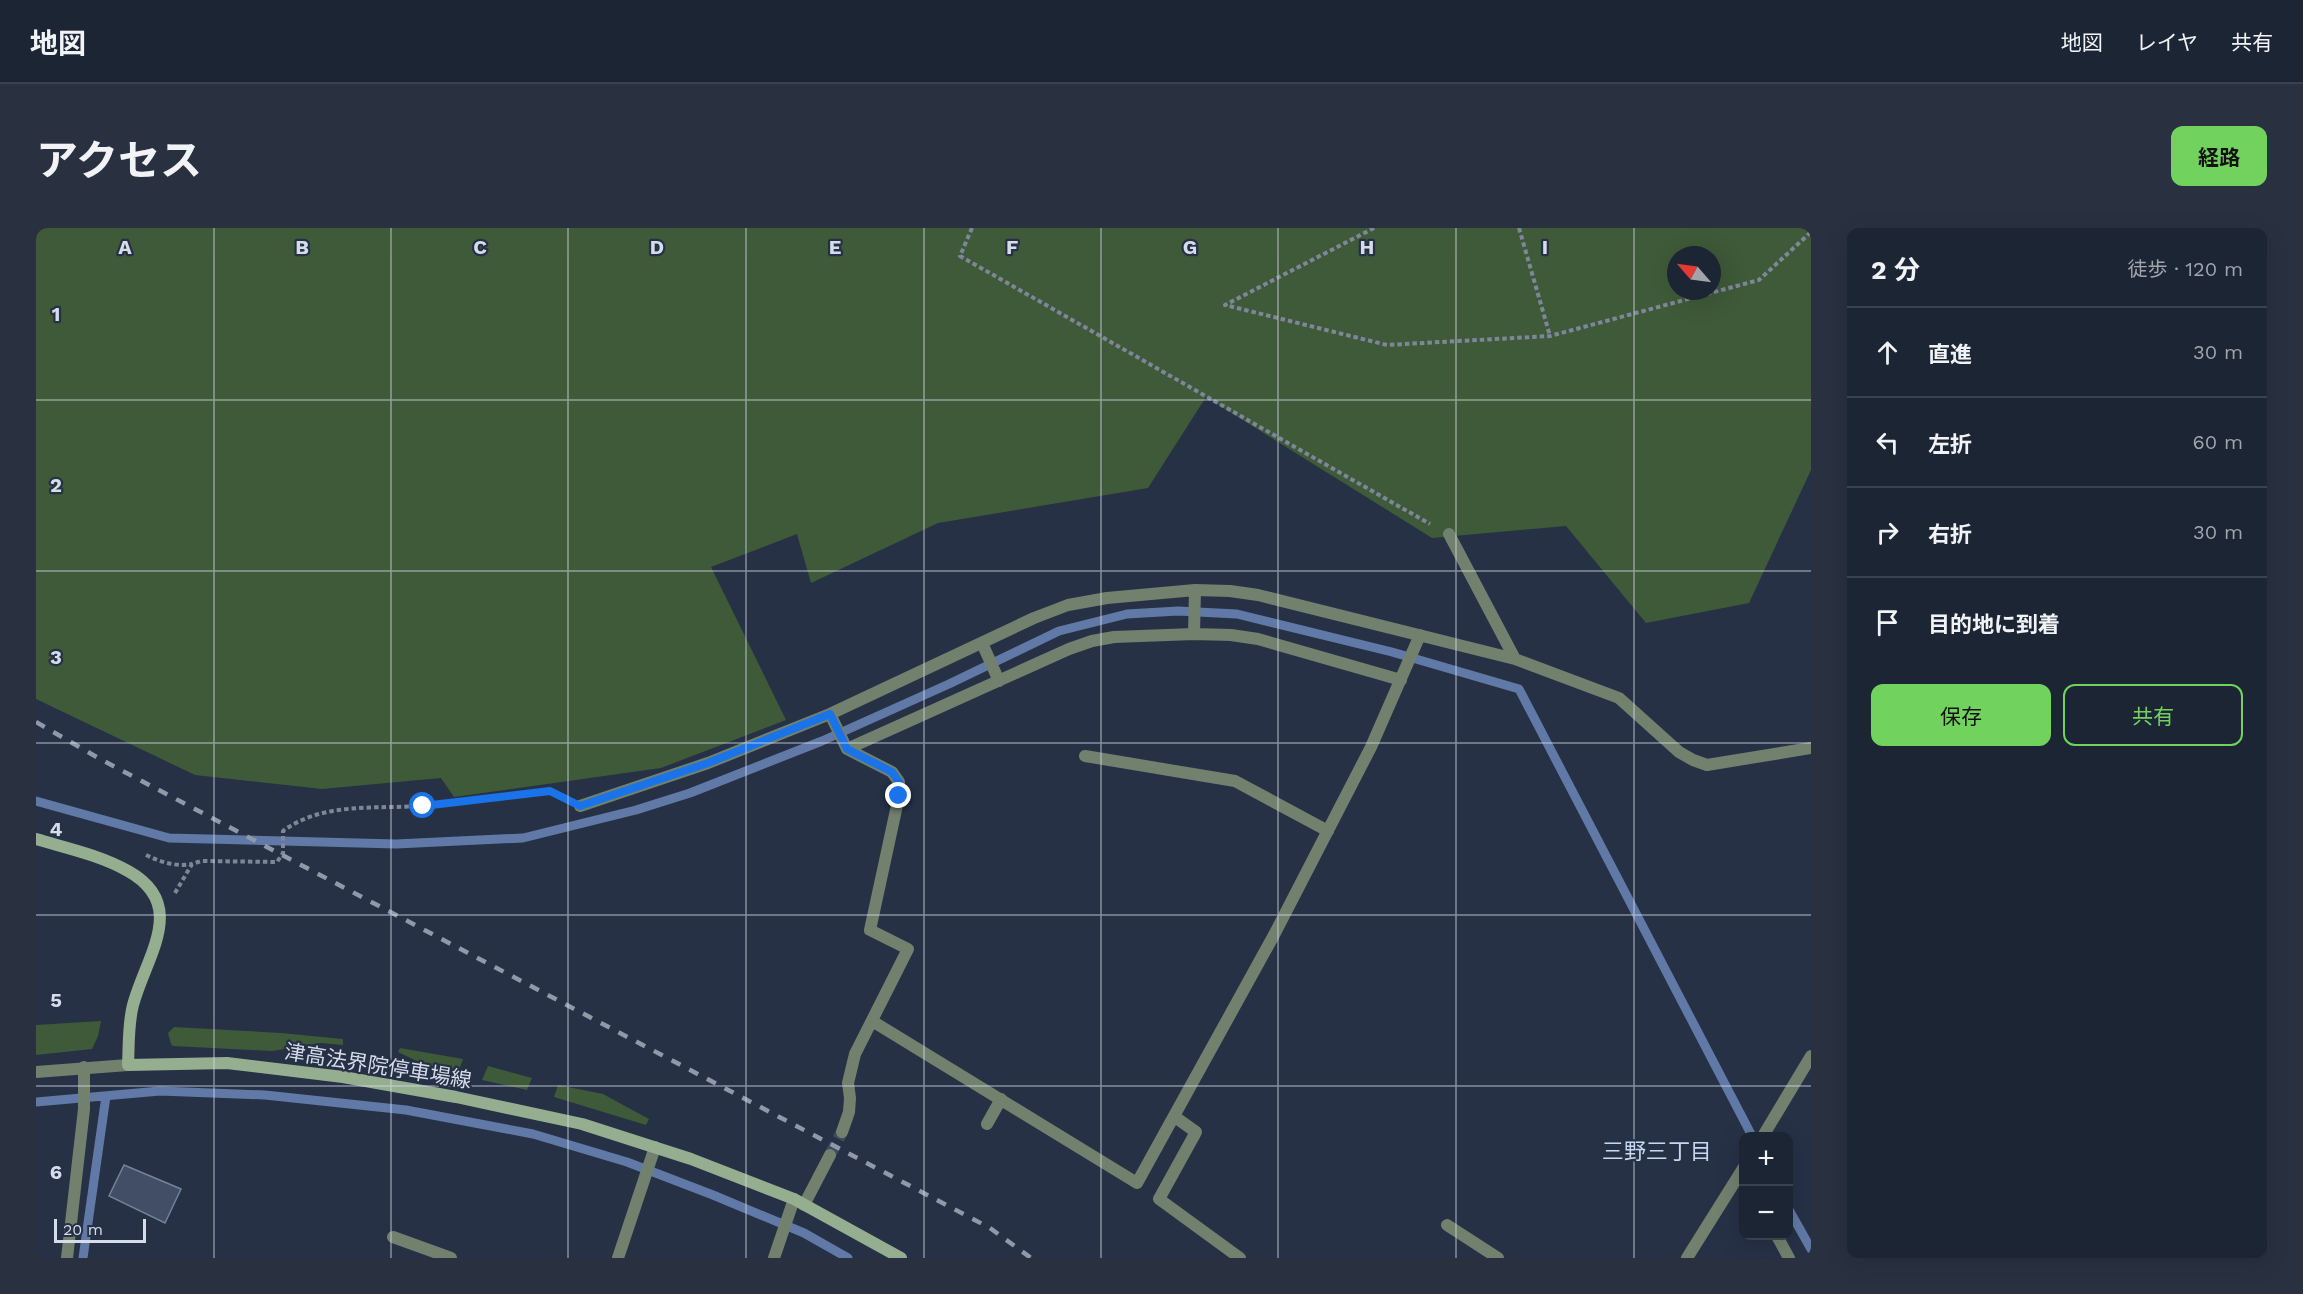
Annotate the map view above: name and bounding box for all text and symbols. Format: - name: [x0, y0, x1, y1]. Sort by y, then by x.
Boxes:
- text: 地図: [30, 27, 86, 60]
- text: 地図: [2061, 30, 2103, 55]
- text: レイヤ: [2136, 30, 2198, 55]
- text: 共有: [2231, 30, 2273, 55]
- button: 経路: [2171, 126, 2267, 186]
- text: アクセス: [36, 136, 202, 185]
- text: A: [118, 235, 132, 259]
- text: B: [295, 235, 309, 259]
- text: C: [473, 235, 487, 259]
- text: D: [650, 235, 664, 259]
- text: E: [829, 235, 841, 259]
- text: F: [1006, 235, 1018, 259]
- text: G: [1183, 235, 1197, 259]
- text: H: [1360, 235, 1374, 259]
- text: I: [1542, 235, 1548, 259]
- north arrow: [1667, 246, 1721, 300]
- text: 2 分: [1871, 255, 1920, 285]
- text: 徒歩 · 120 m: [2127, 257, 2243, 281]
- text: 1: [52, 302, 60, 326]
- icon: ahead: [1871, 336, 1904, 369]
- text: 30 m: [2193, 340, 2243, 364]
- text: 直進: [1928, 342, 1972, 367]
- icon: left: [1871, 426, 1904, 459]
- text: 60 m: [2193, 430, 2243, 454]
- text: 左折: [1928, 432, 1972, 457]
- text: 2: [50, 473, 62, 497]
- icon: right: [1871, 516, 1904, 549]
- text: 30 m: [2193, 520, 2243, 544]
- text: 右折: [1928, 522, 1972, 547]
- icon: arrive: [1871, 606, 1904, 639]
- text: 目的地に到着: [1928, 612, 2060, 637]
- text: 3: [50, 645, 62, 669]
- button: 保存: [1871, 684, 2051, 746]
- button: 共有: [2063, 684, 2243, 746]
- route end: [885, 782, 911, 808]
- route start: [409, 792, 435, 818]
- text: 4: [50, 817, 63, 841]
- text: 5: [50, 988, 62, 1012]
- street label: 津高法界院停車場線: [283, 1038, 473, 1093]
- map controls: [1739, 1132, 1793, 1240]
- button: +: [1739, 1132, 1793, 1186]
- district label: 三野三丁目: [1602, 1139, 1712, 1164]
- text: 6: [50, 1160, 62, 1184]
- button: −: [1739, 1186, 1793, 1240]
- scale bar: [54, 1216, 146, 1244]
- text: 20 m: [63, 1220, 103, 1239]

